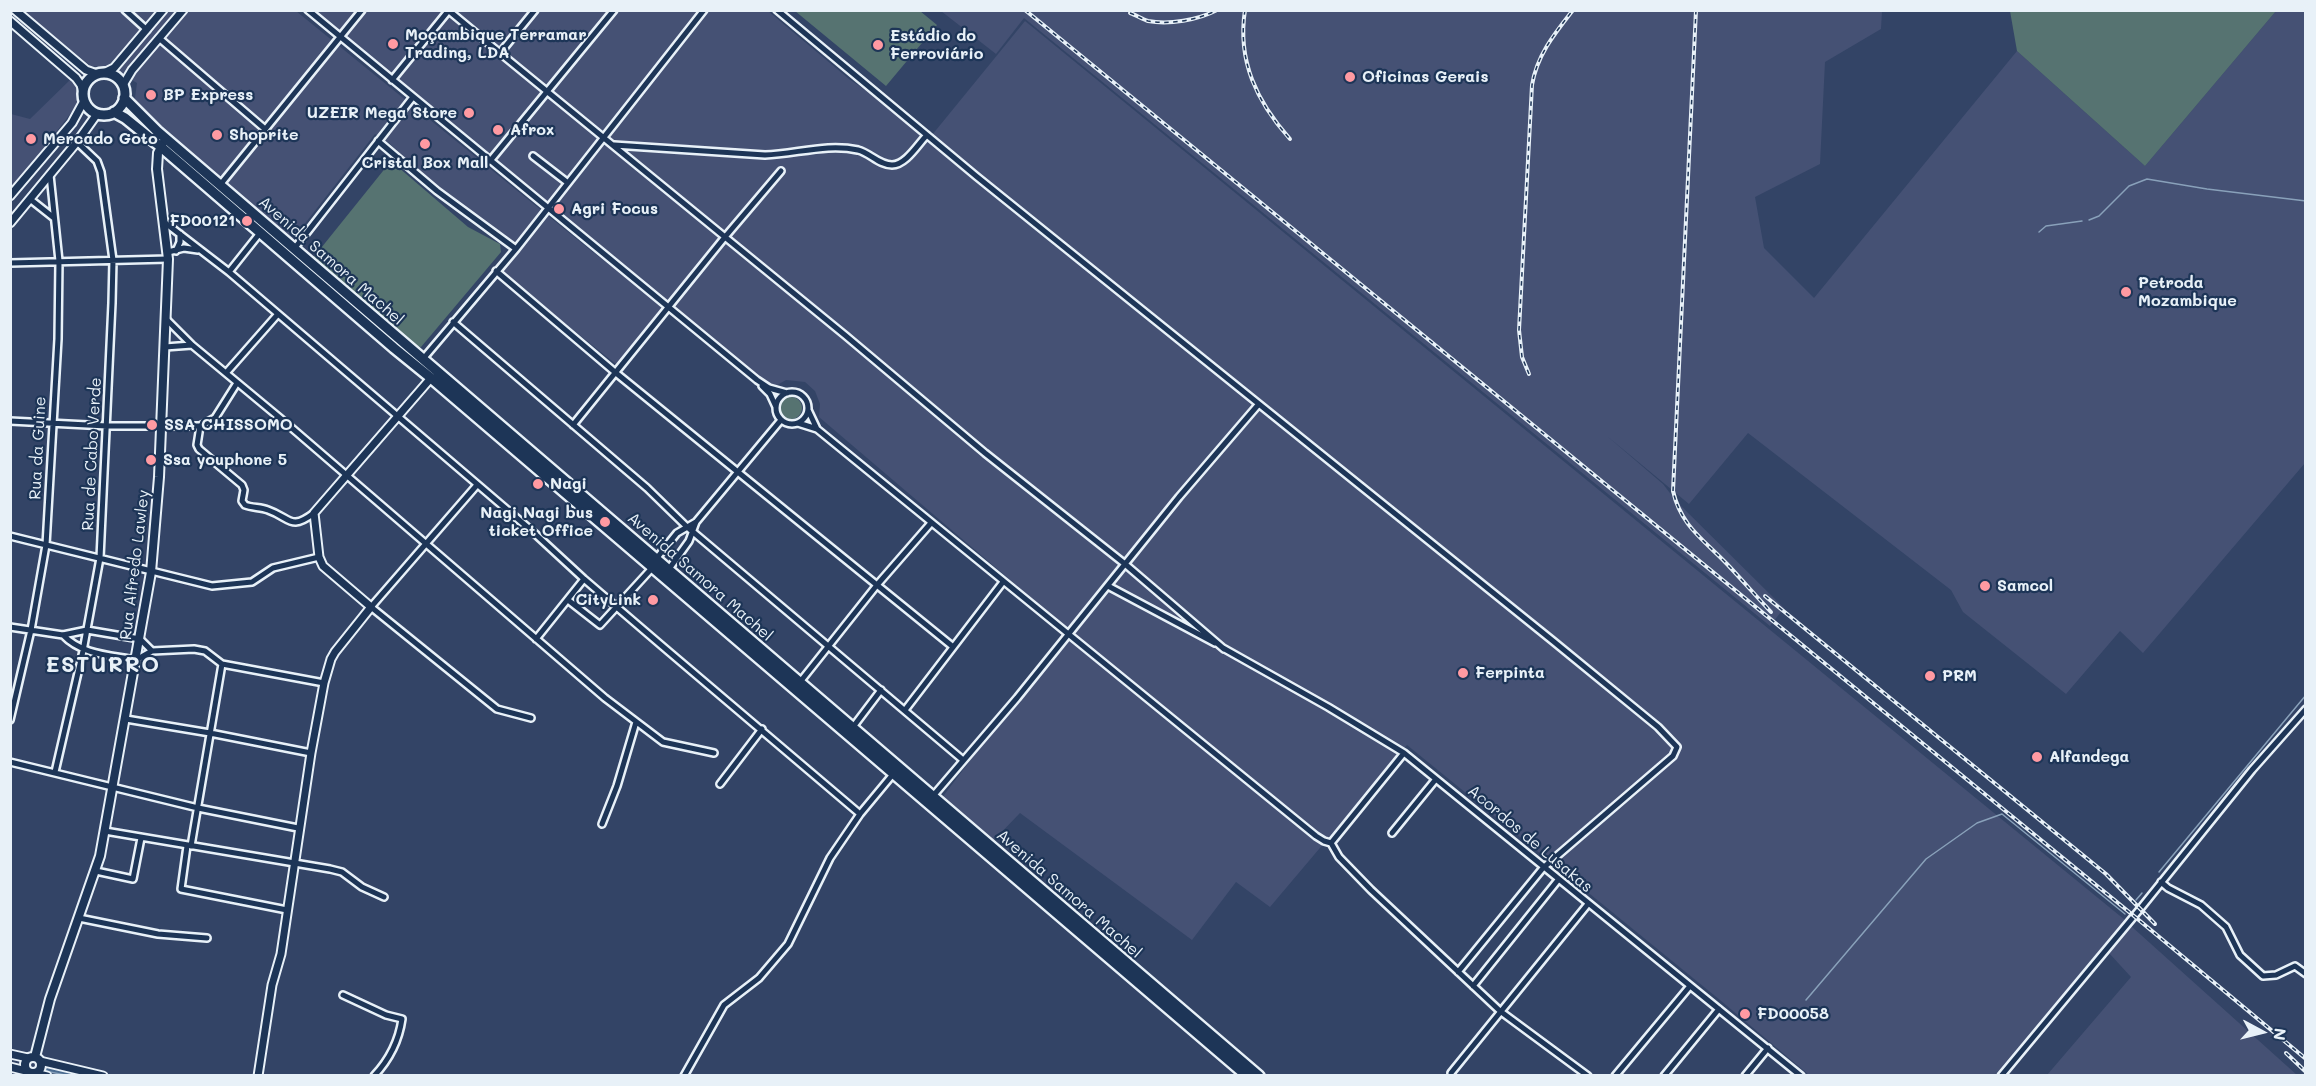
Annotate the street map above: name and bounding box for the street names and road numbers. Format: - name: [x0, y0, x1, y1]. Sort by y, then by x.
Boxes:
- street label: Avenida Samora Machel: [254, 193, 408, 329]
- street label: Rua de Cabo Verde: [78, 377, 106, 531]
- street label: Rua da Guine: [26, 396, 50, 500]
- street label: Rua Alfredo Lawley: [116, 489, 154, 641]
- street label: Avenida Samora Machel: [623, 509, 777, 645]
- street label: Acordos de Lusakas: [1464, 781, 1596, 897]
- street label: Avenida Samora Machel: [992, 826, 1146, 962]

